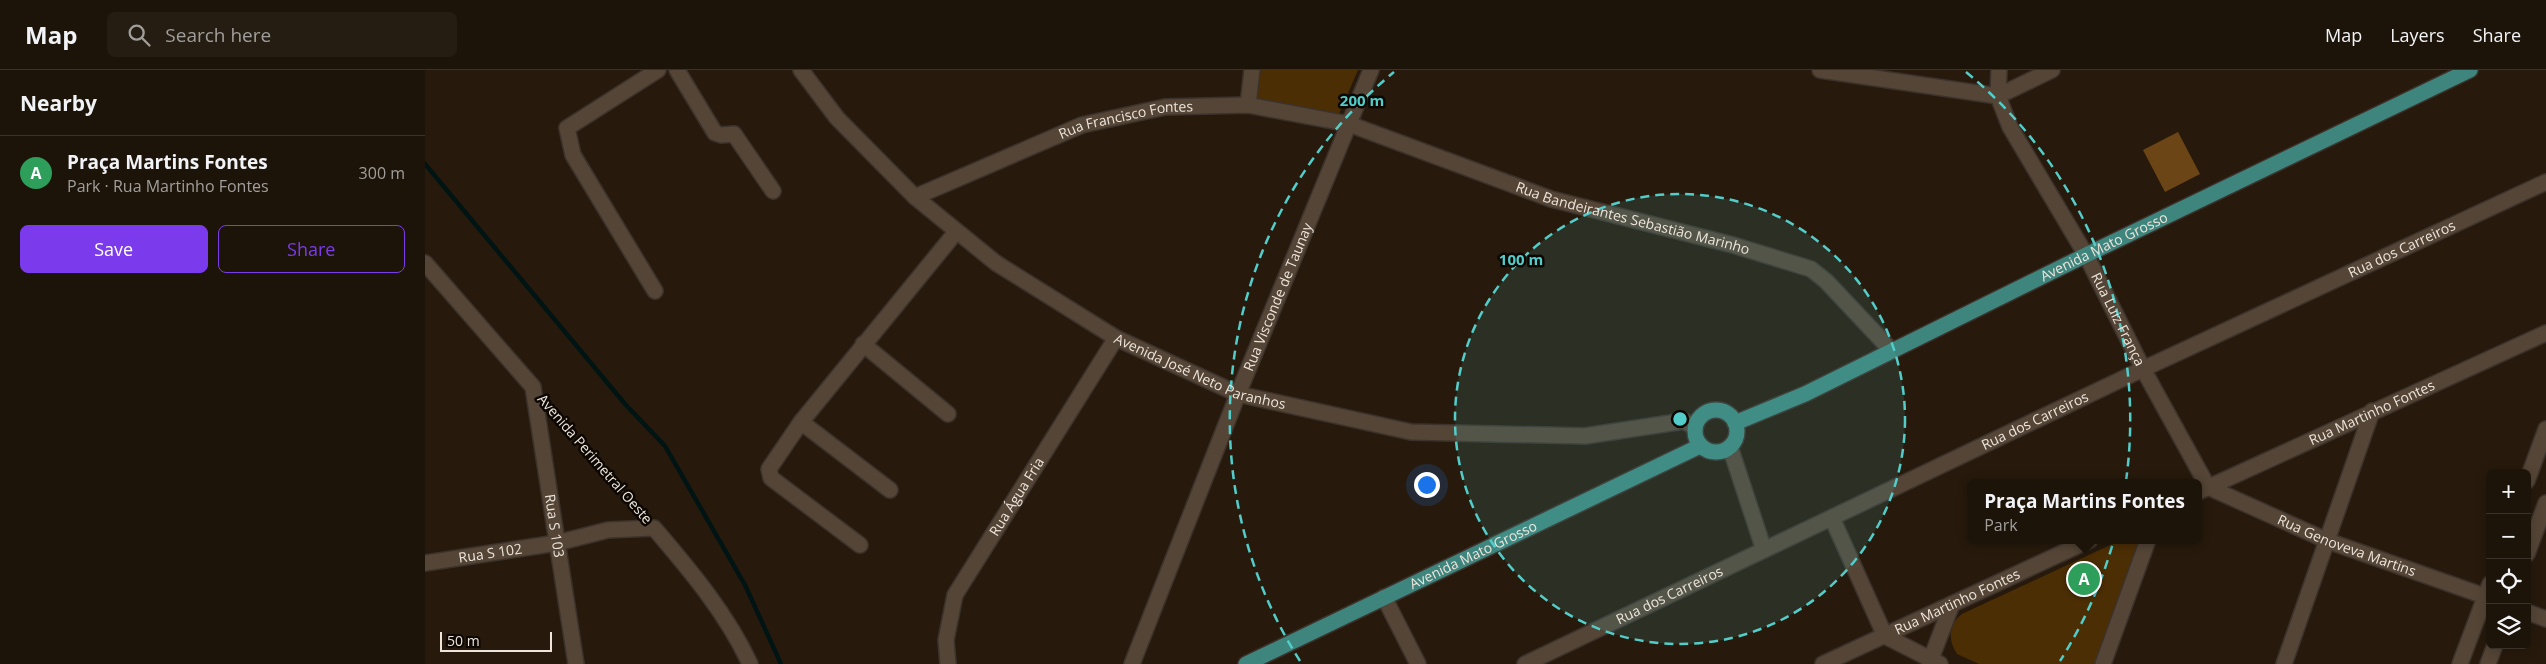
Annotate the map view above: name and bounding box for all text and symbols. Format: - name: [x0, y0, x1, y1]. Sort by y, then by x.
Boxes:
- search box: [107, 12, 457, 57]
- text: Map: [25, 18, 77, 51]
- icon: search: [125, 21, 153, 49]
- text: Search here: [165, 22, 271, 48]
- text: Map: [2325, 23, 2362, 47]
- text: Layers: [2390, 23, 2445, 47]
- text: Share: [2473, 23, 2521, 47]
- text: Nearby: [20, 89, 97, 117]
- text: 200 m: [1340, 90, 1384, 110]
- street label: Rua Francisco Fontes: [1055, 96, 1194, 143]
- text: Praça Martins Fontes: [67, 149, 268, 175]
- text: A: [30, 162, 42, 184]
- text: 300 m: [359, 162, 405, 184]
- text: Park · Rua Martinho Fontes: [67, 175, 269, 197]
- street label: Rua Bandeirantes Sebastião Marinho: [1513, 177, 1752, 259]
- street label: Avenida Mato Grosso: [2037, 207, 2170, 285]
- street label: Rua dos Carreiros: [2345, 215, 2459, 282]
- street label: Rua Visconde de Taunay: [1238, 219, 1317, 374]
- button: Save: [20, 225, 208, 273]
- button: Share: [218, 225, 405, 273]
- text: 100 m: [1499, 249, 1543, 269]
- street label: Rua Luiz França: [2087, 269, 2150, 369]
- street label: Avenida José Neto Paranhos: [1111, 329, 1288, 413]
- street label: Rua Martinho Fontes: [2306, 375, 2438, 449]
- street label: Rua dos Carreiros: [1978, 386, 2092, 454]
- street label: Avenida Perimetral Oeste: [534, 390, 657, 528]
- centre of rings: [1671, 410, 1689, 428]
- street label: Rua Água Fria: [984, 453, 1048, 539]
- map controls: [2486, 469, 2531, 649]
- button: +: [2486, 469, 2531, 514]
- your location: [1414, 472, 1440, 498]
- popup: [1967, 479, 2202, 544]
- text: Praça Martins Fontes: [1984, 488, 2185, 514]
- street label: Rua S 103: [541, 493, 569, 559]
- street label: Rua Genoveva Martins: [2275, 510, 2419, 580]
- text: Park: [1984, 514, 2018, 536]
- button: −: [2486, 514, 2531, 559]
- street label: Avenida Mato Grosso: [1406, 516, 1540, 593]
- street label: Rua S 102: [457, 538, 523, 567]
- button: locate: [2486, 559, 2531, 604]
- pin: A: [2068, 560, 2100, 598]
- street label: Rua dos Carreiros: [1613, 561, 1726, 628]
- street label: Rua Martinho Fontes: [1891, 564, 2023, 639]
- button: layers: [2486, 604, 2531, 649]
- scale bar: [440, 629, 553, 652]
- text: 50 m: [447, 631, 480, 650]

